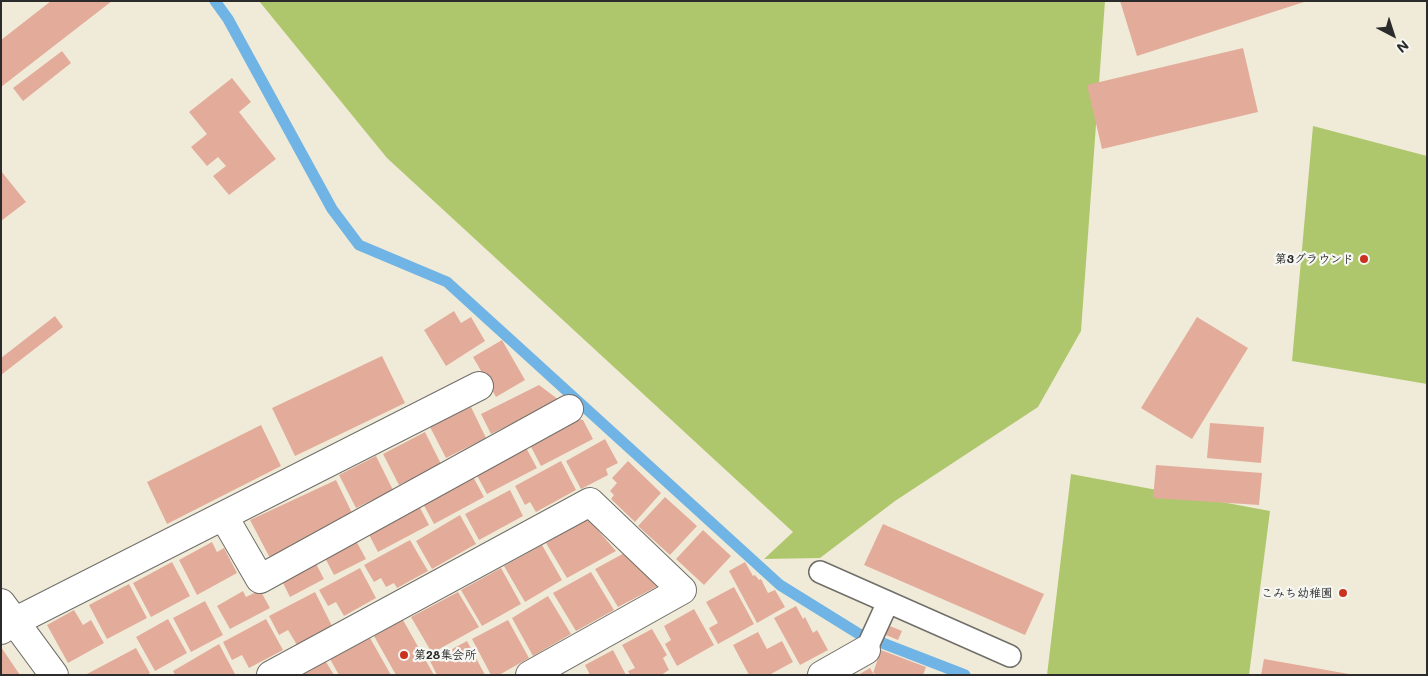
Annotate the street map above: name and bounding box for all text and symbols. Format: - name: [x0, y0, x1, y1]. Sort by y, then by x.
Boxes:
- north arrow: [1368, 10, 1418, 60]
- text: N: [1393, 36, 1413, 58]
- place label: 第3グラウンド: [1275, 252, 1354, 266]
- marker: 第3グラウンド: [1358, 253, 1370, 265]
- place label: こみち幼稚園: [1261, 586, 1333, 600]
- marker: こみち幼稚園: [1337, 587, 1349, 599]
- place label: 第28集会所: [414, 648, 476, 662]
- marker: 第28集会所: [398, 649, 410, 661]

